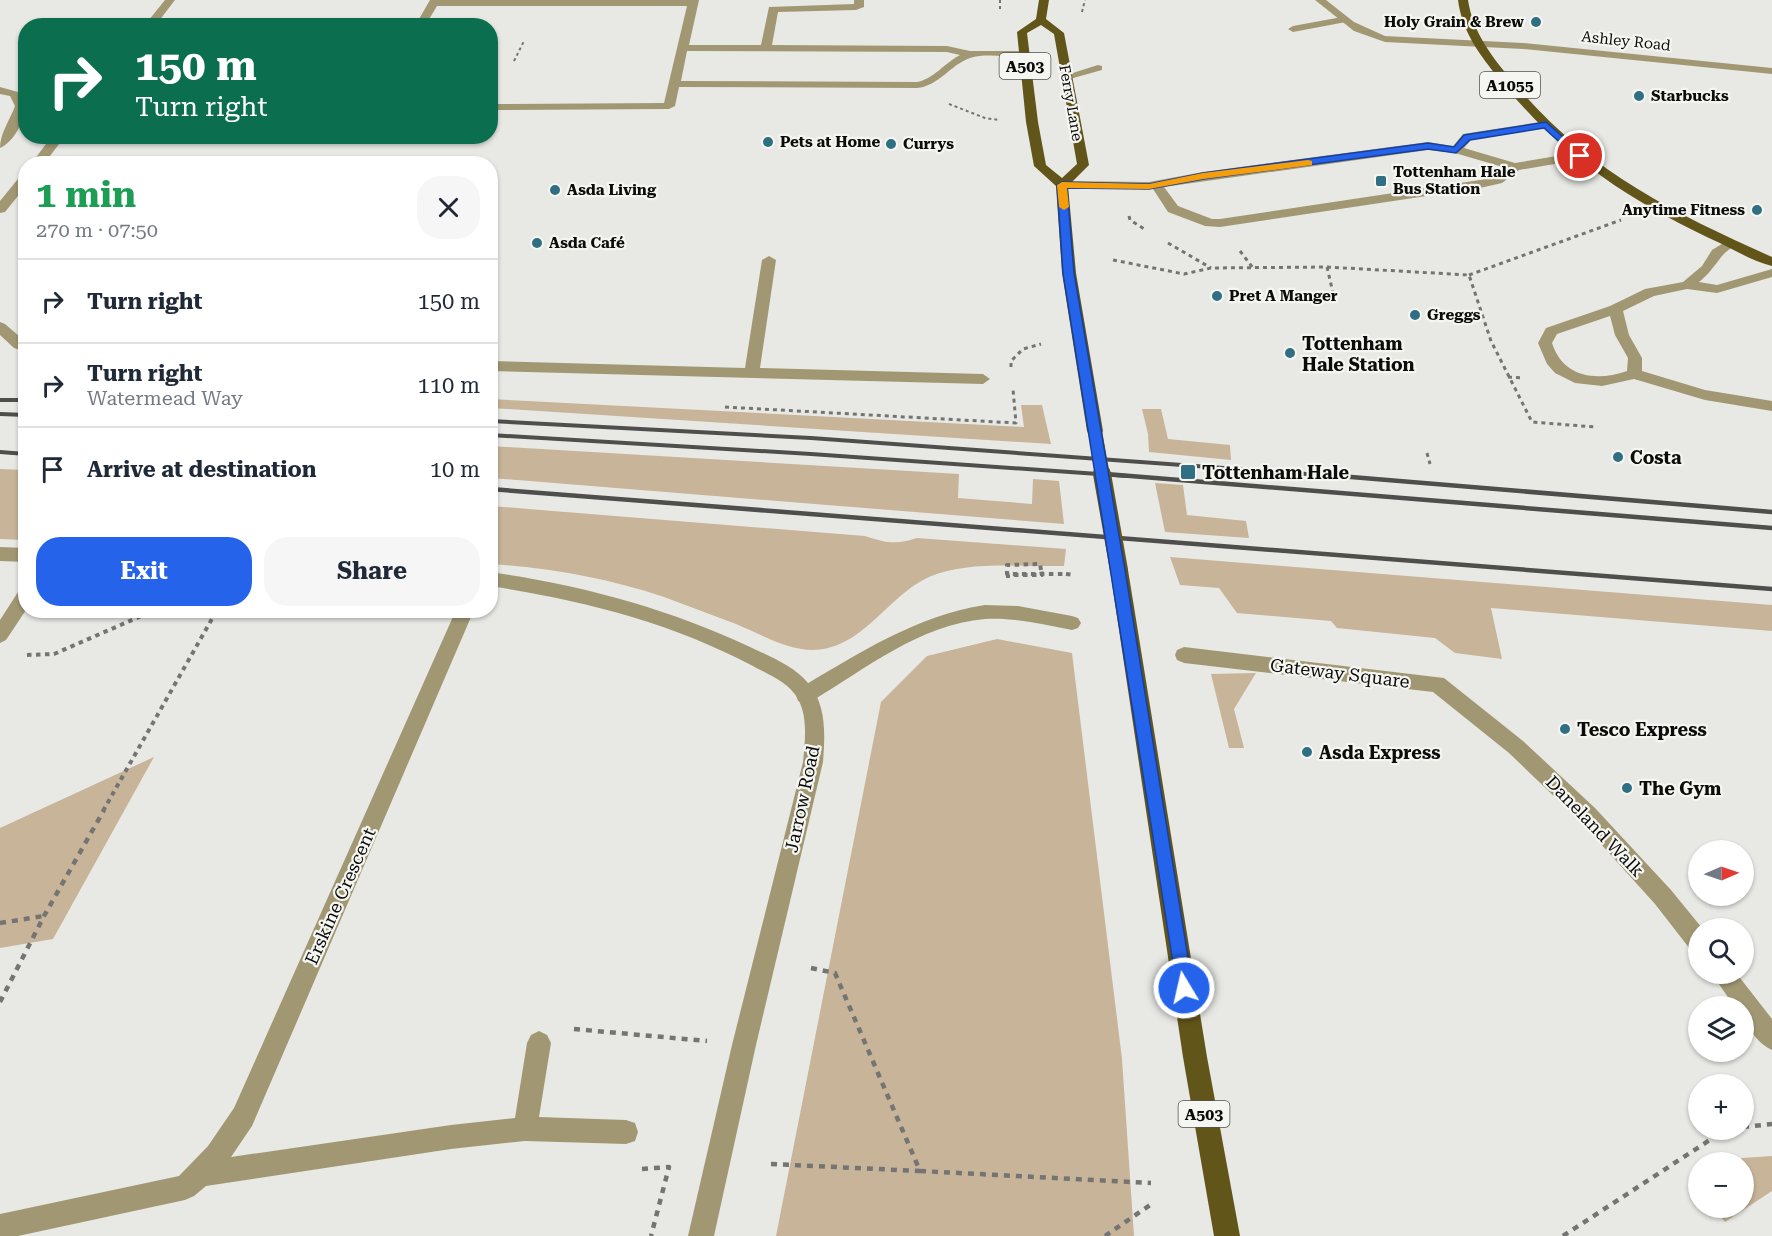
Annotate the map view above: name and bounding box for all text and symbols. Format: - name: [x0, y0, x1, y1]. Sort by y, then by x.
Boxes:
- place label: Holy Grain & Brew: [1384, 13, 1524, 31]
- marker: Holy Grain & Brew: [1529, 15, 1543, 29]
- street label: Ashley Road: [1581, 27, 1672, 55]
- text: 150 m: [135, 41, 257, 90]
- icon: right: [36, 42, 114, 120]
- road number: A503: [1000, 53, 1050, 79]
- street label: Ferry Lane: [1055, 63, 1087, 143]
- road number: A1055: [1480, 72, 1540, 98]
- place label: Starbucks: [1651, 87, 1729, 105]
- marker: Starbucks: [1632, 89, 1646, 103]
- text: Turn right: [135, 91, 268, 123]
- pin: [1554, 130, 1605, 181]
- place label: Pets at Home: [780, 133, 881, 151]
- marker: Pets at Home: [761, 135, 775, 149]
- place label: Currys: [903, 135, 954, 153]
- marker: Currys: [884, 137, 898, 151]
- icon: arrive: [1563, 139, 1596, 172]
- place label: Tottenham Hale Bus Station: [1393, 163, 1516, 198]
- text: 1 min: [36, 174, 136, 216]
- marker: Tottenham Hale Bus Station: [1374, 174, 1388, 188]
- button: close: [417, 176, 480, 239]
- place label: Asda Living: [567, 181, 657, 199]
- marker: Asda Living: [548, 183, 562, 197]
- place label: Anytime Fitness: [1622, 201, 1745, 219]
- marker: Anytime Fitness: [1750, 203, 1764, 217]
- text: 270 m · 07:50: [36, 218, 158, 242]
- place label: Asda Café: [549, 234, 625, 252]
- marker: Asda Café: [530, 236, 544, 250]
- icon: right: [36, 285, 69, 318]
- place label: Pret A Manger: [1229, 287, 1338, 305]
- text: Turn right: [87, 289, 202, 314]
- text: 150 m: [417, 289, 480, 314]
- marker: Pret A Manger: [1210, 289, 1224, 303]
- place label: Greggs: [1427, 306, 1481, 324]
- marker: Greggs: [1408, 308, 1422, 322]
- place label: Tottenham Hale Station: [1302, 333, 1415, 375]
- marker: Tottenham Hale Station: [1283, 346, 1297, 360]
- text: Turn right: [87, 361, 202, 386]
- icon: right: [36, 369, 69, 402]
- text: 110 m: [417, 373, 480, 398]
- text: Watermead Way: [87, 386, 243, 410]
- place label: Costa: [1630, 447, 1682, 468]
- marker: Costa: [1611, 450, 1625, 464]
- icon: arrive: [36, 453, 69, 486]
- text: Arrive at destination: [87, 457, 316, 482]
- text: 10 m: [430, 457, 480, 482]
- place label: Tottenham Hale: [1202, 462, 1349, 483]
- marker: Tottenham Hale: [1179, 463, 1197, 481]
- button: Exit: [36, 537, 252, 606]
- button: Share: [264, 537, 480, 606]
- street label: Gateway Square: [1269, 654, 1411, 692]
- place label: Tesco Express: [1577, 719, 1707, 740]
- marker: Tesco Express: [1558, 722, 1572, 736]
- place label: Asda Express: [1319, 742, 1440, 763]
- street label: Jarrow Road: [780, 743, 824, 854]
- marker: Asda Express: [1300, 745, 1314, 759]
- street label: Daneland Walk: [1542, 771, 1648, 881]
- place label: The Gym: [1639, 778, 1722, 799]
- marker: The Gym: [1620, 781, 1634, 795]
- street label: Erskine Crescent: [300, 824, 380, 968]
- north arrow: [1688, 840, 1754, 906]
- map controls: [1688, 840, 1754, 1218]
- button: search: [1688, 918, 1754, 984]
- position arrow: [1152, 956, 1216, 1020]
- button: layers: [1688, 996, 1754, 1062]
- button: +: [1688, 1074, 1754, 1140]
- road number: A503: [1178, 1101, 1230, 1127]
- button: −: [1688, 1152, 1754, 1218]

